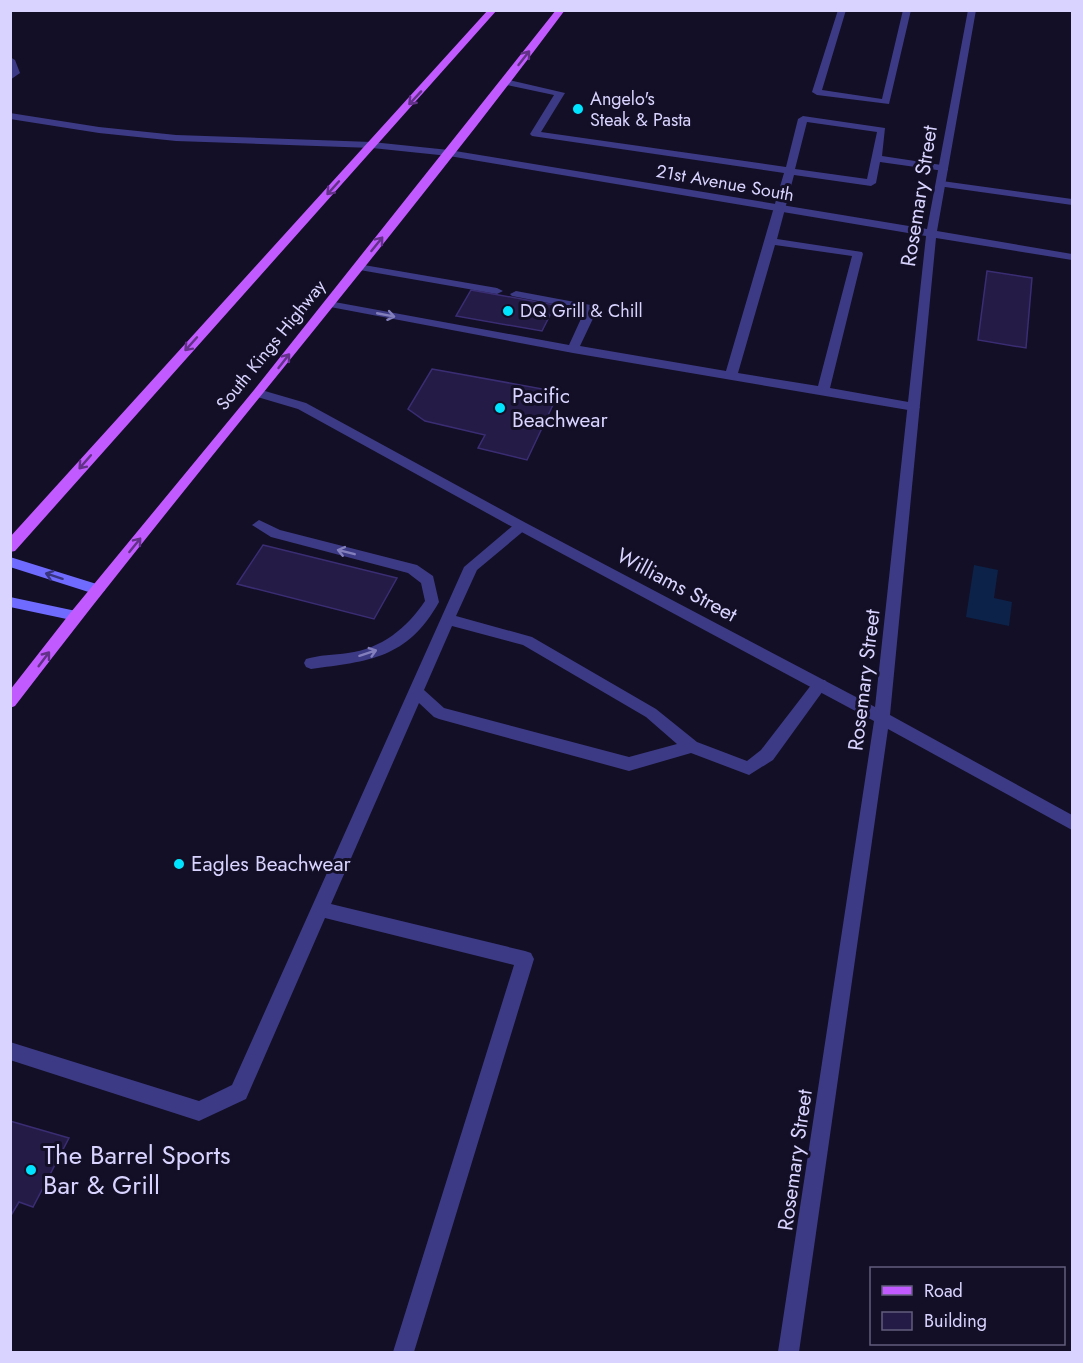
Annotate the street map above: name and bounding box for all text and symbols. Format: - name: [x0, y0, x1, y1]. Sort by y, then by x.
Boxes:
- one-way arrow: [517, 50, 530, 66]
- place label: Angelo's Steak & Pasta: [590, 86, 691, 133]
- one-way arrow: [408, 91, 422, 106]
- marker: Angelo's Steak & Pasta: [571, 102, 585, 116]
- street label: Rosemary Street: [893, 123, 945, 269]
- street label: 21st Avenue South: [654, 158, 796, 208]
- one-way arrow: [326, 180, 340, 195]
- one-way arrow: [370, 236, 383, 252]
- street label: South Kings Highway: [210, 274, 332, 416]
- place label: DQ Grill & Chill: [520, 298, 643, 324]
- marker: DQ Grill & Chill: [501, 304, 515, 318]
- one-way arrow: [376, 310, 396, 321]
- one-way arrow: [184, 337, 198, 352]
- one-way arrow: [277, 353, 290, 369]
- place label: Pacific Beachwear: [512, 381, 608, 435]
- marker: Pacific Beachwear: [493, 401, 507, 415]
- one-way arrow: [78, 454, 92, 469]
- one-way arrow: [128, 537, 141, 553]
- street label: Williams Street: [611, 541, 743, 629]
- one-way arrow: [337, 545, 356, 557]
- one-way arrow: [45, 570, 64, 581]
- street label: Rosemary Street: [840, 607, 888, 753]
- one-way arrow: [358, 647, 377, 658]
- one-way arrow: [37, 651, 50, 667]
- place label: Eagles Beachwear: [191, 849, 352, 879]
- marker: Eagles Beachwear: [172, 857, 186, 871]
- street label: Rosemary Street: [770, 1087, 820, 1233]
- place label: The Barrel Sports Bar & Grill: [43, 1136, 230, 1204]
- marker: The Barrel Sports Bar & Grill: [24, 1163, 38, 1177]
- legend: [870, 1267, 1065, 1345]
- text: Road: [924, 1278, 963, 1304]
- text: Building: [924, 1308, 987, 1334]

